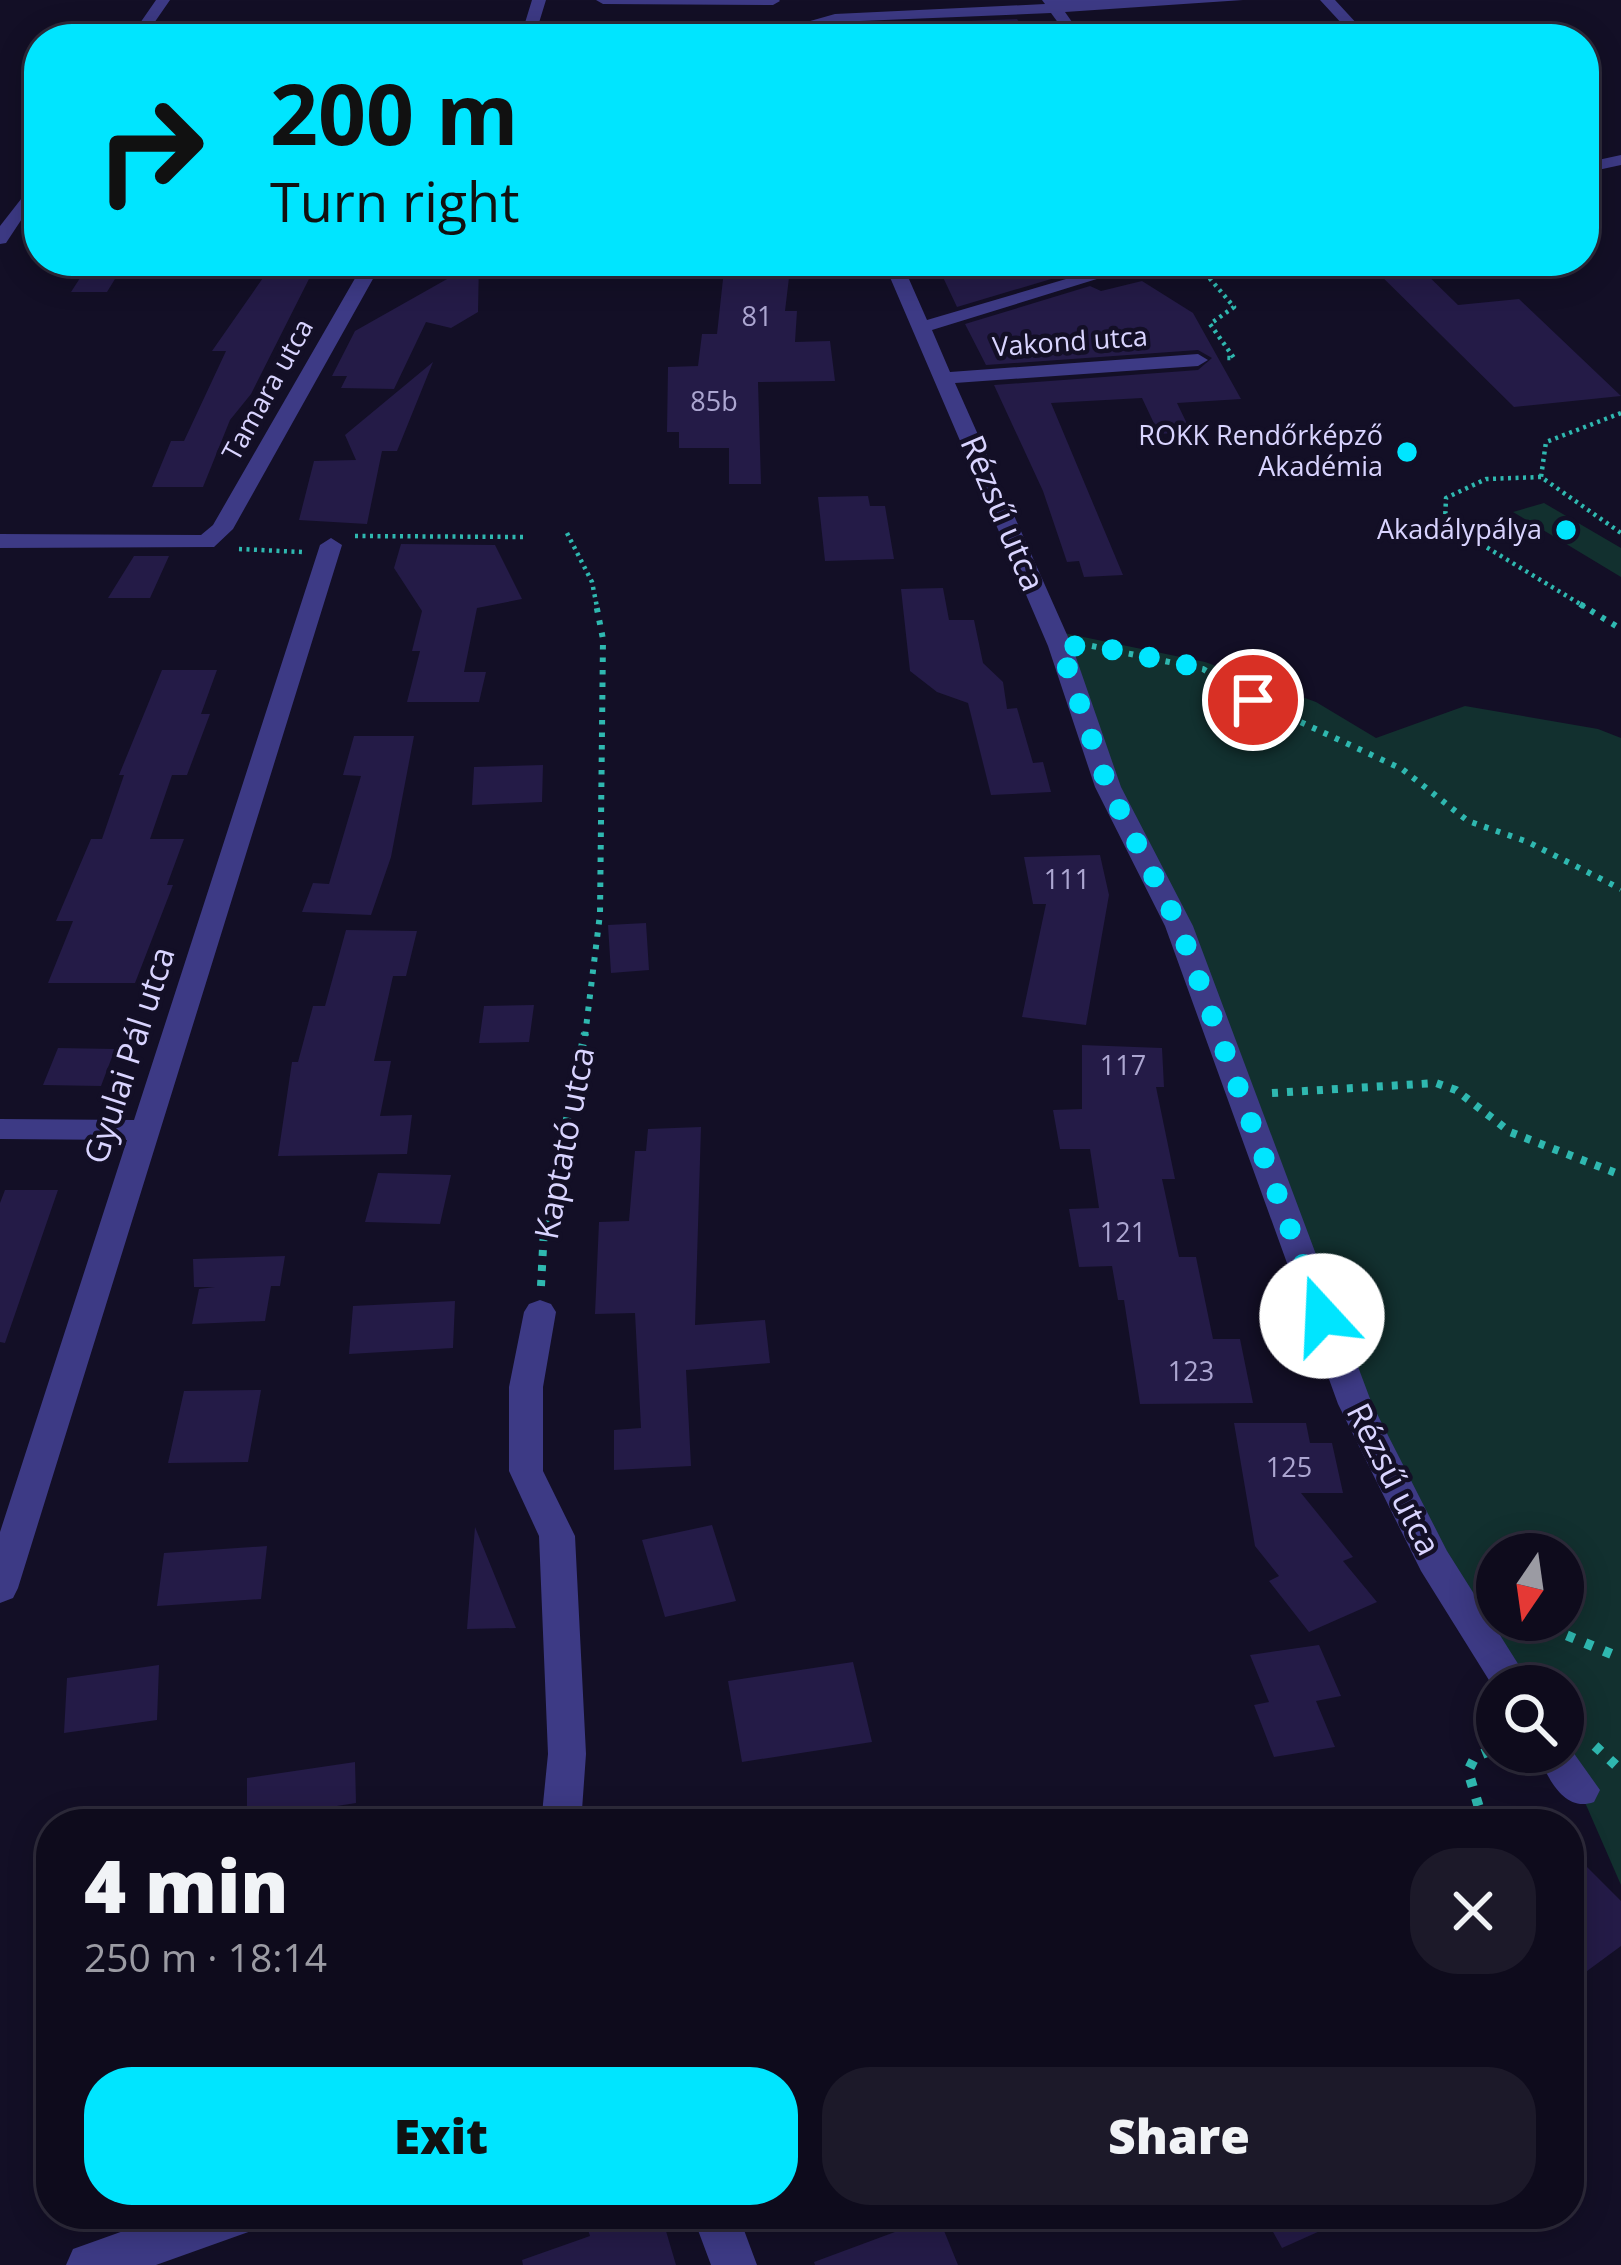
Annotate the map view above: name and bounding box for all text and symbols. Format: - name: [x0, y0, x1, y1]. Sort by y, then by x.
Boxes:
- text: 200 m: [270, 55, 518, 170]
- icon: right: [72, 72, 228, 228]
- text: Turn right: [270, 164, 519, 238]
- house number: 81: [742, 297, 772, 334]
- street label: Tamara utca: [212, 312, 321, 467]
- street label: Vakond utca: [991, 317, 1149, 364]
- house number: 85b: [690, 382, 738, 419]
- place label: ROKK Rendőrképző Akadémia: [1138, 416, 1383, 484]
- street label: Rézsű utca: [951, 428, 1056, 598]
- marker: ROKK Rendőrképző Akadémia: [1394, 439, 1420, 465]
- place label: Akadálypálya: [1377, 510, 1542, 547]
- marker: Akadálypálya: [1553, 517, 1579, 543]
- pin: [1202, 649, 1304, 751]
- icon: arrive: [1220, 667, 1286, 733]
- house number: 111: [1044, 860, 1090, 897]
- street label: Gyulai Pál utca: [72, 941, 185, 1169]
- street label: Kaptató utca: [523, 1043, 604, 1243]
- house number: 117: [1100, 1046, 1146, 1083]
- house number: 121: [1100, 1213, 1146, 1250]
- position arrow: [1259, 1253, 1385, 1379]
- house number: 123: [1168, 1352, 1214, 1389]
- street label: Rézsű utca: [1337, 1395, 1452, 1563]
- house number: 125: [1266, 1448, 1312, 1485]
- north arrow: [1476, 1533, 1584, 1641]
- map controls: [1476, 1533, 1584, 1773]
- button: search: [1476, 1665, 1584, 1773]
- text: 4 min: [84, 1836, 289, 1934]
- button: close: [1410, 1848, 1536, 1974]
- text: 250 m · 18:14: [84, 1930, 327, 1983]
- button: Exit: [84, 2067, 798, 2205]
- button: Share: [822, 2067, 1536, 2205]

